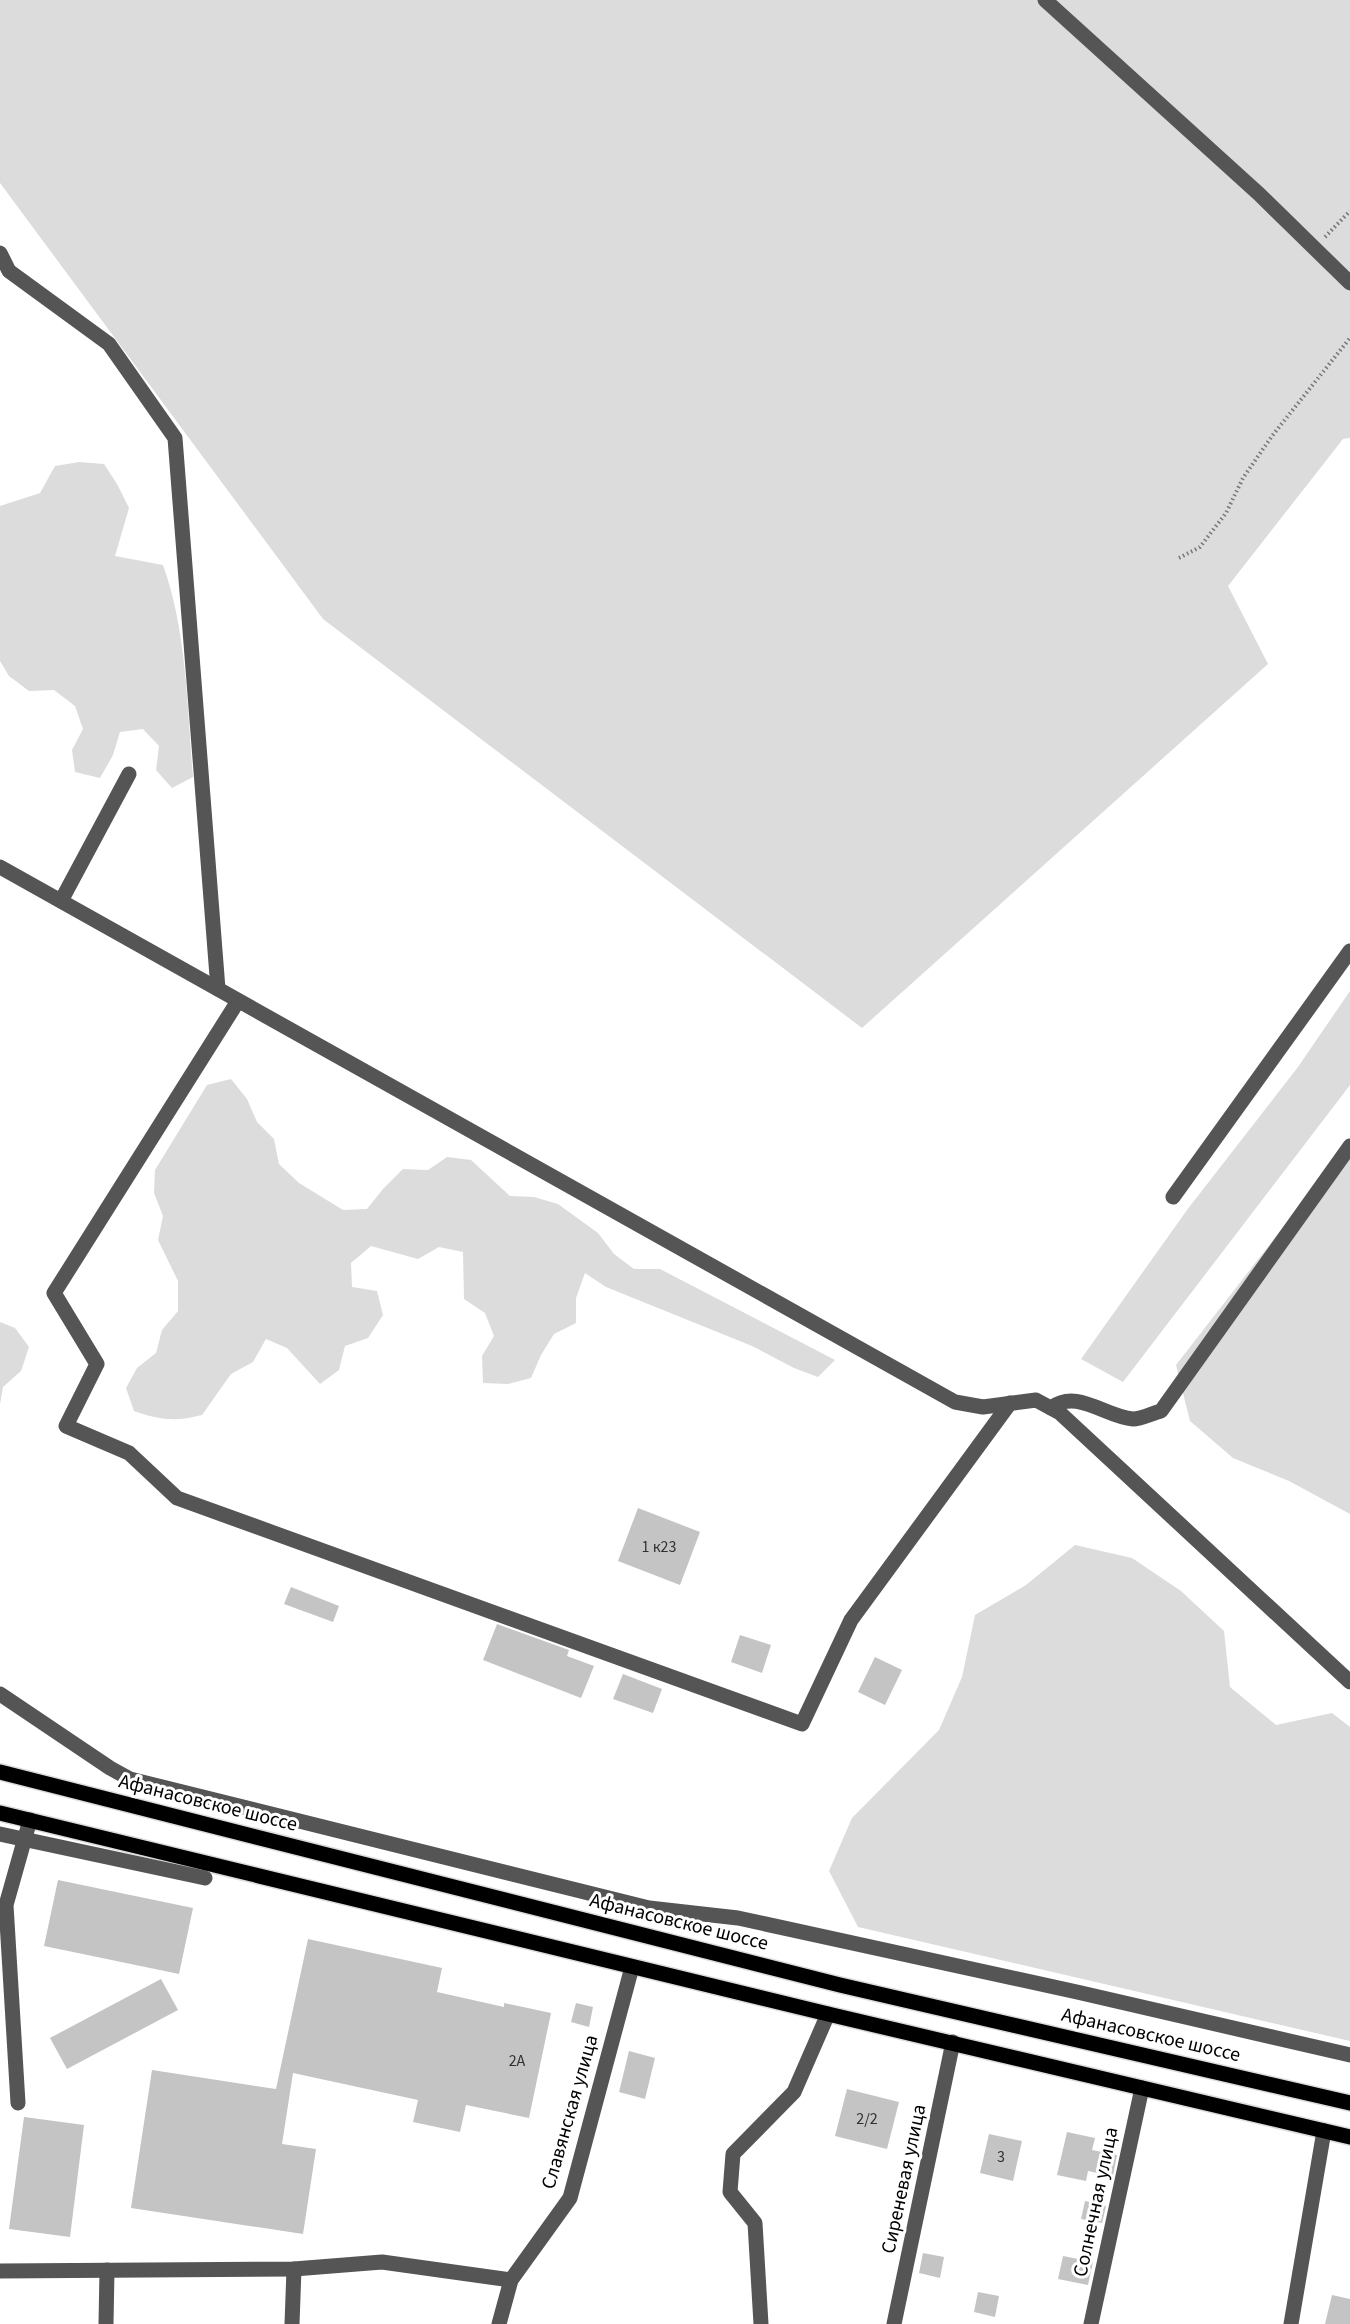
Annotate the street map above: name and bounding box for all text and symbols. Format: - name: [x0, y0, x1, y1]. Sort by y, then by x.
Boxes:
- house number: 1 к23: [642, 1536, 677, 1558]
- street label: Афанасовское шоссе: [116, 1767, 300, 1839]
- street label: Афанасовское шоссе: [587, 1886, 771, 1958]
- street label: Афанасовское шоссе: [1059, 2001, 1243, 2069]
- street label: Славянская улица: [535, 2032, 605, 2192]
- house number: 2А: [509, 2050, 526, 2072]
- street label: Сиреневая улица: [875, 2102, 933, 2256]
- house number: 2/2: [856, 2108, 878, 2130]
- street label: Солнечная улица: [1066, 2125, 1126, 2279]
- house number: 3: [997, 2146, 1005, 2168]

